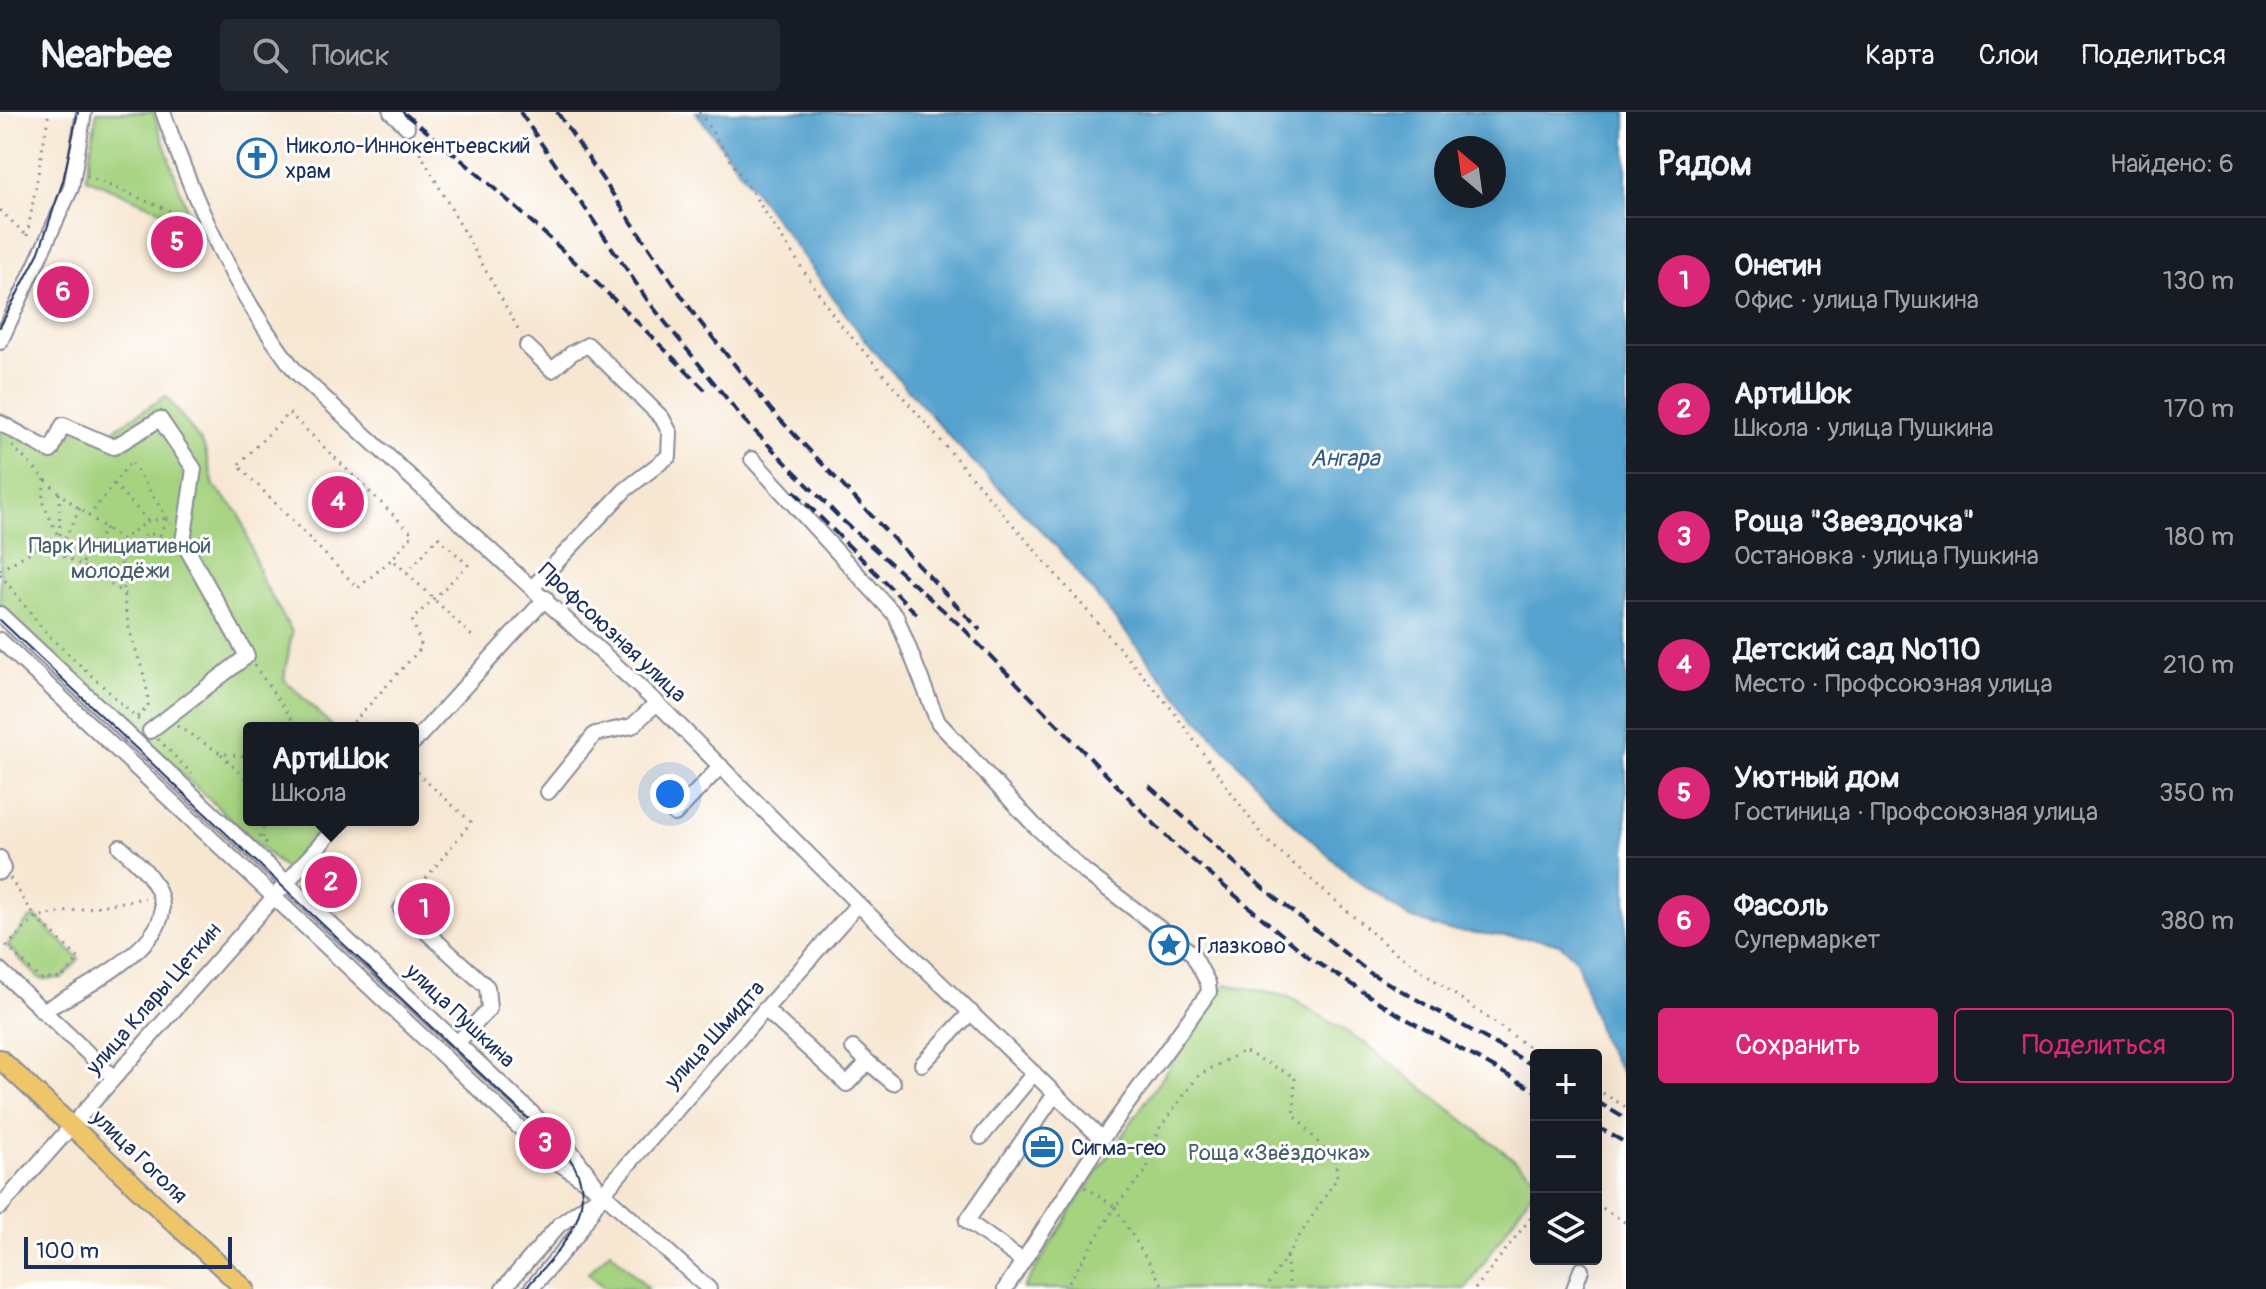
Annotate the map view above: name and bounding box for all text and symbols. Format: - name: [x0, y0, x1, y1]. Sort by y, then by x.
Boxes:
- search box: [220, 19, 780, 91]
- text: Nearbee: [40, 31, 172, 79]
- icon: search: [248, 33, 292, 77]
- text: Поиск: [312, 37, 390, 74]
- text: Карта: [1865, 38, 1935, 73]
- text: Слои: [1979, 38, 2038, 73]
- text: Поделиться: [2082, 38, 2226, 73]
- place label: Николо-Иннокентьевский храм: [285, 132, 530, 185]
- north arrow: [1434, 136, 1506, 208]
- church icon: Николо-Иннокентьевский храм: [236, 137, 278, 179]
- text: Рядом: [1658, 143, 1752, 186]
- text: Найдено: 6: [2110, 148, 2234, 180]
- pin: 5: [151, 212, 203, 272]
- text: Онегин: [1734, 247, 1821, 284]
- pin: 6: [37, 262, 89, 322]
- text: 1: [1679, 265, 1689, 297]
- text: 130 m: [2163, 265, 2234, 297]
- text: Офис · улица Пушкина: [1734, 284, 1979, 316]
- text: АртиШок: [1734, 375, 1852, 412]
- text: 2: [1677, 393, 1691, 425]
- text: 170 m: [2164, 393, 2234, 425]
- text: Школа · улица Пушкина: [1734, 412, 1994, 444]
- water label: Ангара: [1310, 444, 1382, 473]
- pin: 4: [312, 472, 364, 532]
- text: Роща "Звездочка": [1734, 503, 1975, 540]
- text: 3: [1677, 521, 1691, 553]
- text: 180 m: [2164, 521, 2234, 553]
- park label: Парк Инициативной молодёжи: [29, 532, 211, 585]
- text: Остановка · улица Пушкина: [1734, 540, 2039, 572]
- street label: Профсоюзная улица: [532, 557, 692, 709]
- text: Детский сад №110: [1734, 631, 1981, 668]
- text: 4: [1676, 649, 1692, 681]
- text: 210 m: [2163, 649, 2234, 681]
- text: Место · Профсоюзная улица: [1734, 668, 2053, 700]
- popup: [243, 722, 419, 826]
- text: АртиШок: [272, 740, 390, 777]
- text: Уютный дом: [1734, 759, 1899, 796]
- your location: [650, 774, 690, 814]
- text: Школа: [272, 777, 346, 809]
- text: 5: [1677, 777, 1691, 809]
- text: 350 m: [2159, 777, 2234, 809]
- text: Гостиница · Профсоюзная улица: [1734, 796, 2098, 828]
- pin: 2: [305, 852, 357, 912]
- pin: 1: [398, 879, 450, 939]
- text: Фасоль: [1734, 887, 1829, 924]
- text: 6: [1676, 905, 1692, 937]
- text: 380 m: [2160, 905, 2234, 937]
- street label: улица Клары Цеткин: [79, 917, 228, 1081]
- place icon: Глазково: [1148, 924, 1190, 966]
- text: Супермаркет: [1734, 924, 1880, 956]
- place label: Глазково: [1197, 932, 1286, 960]
- street label: улица Пушкина: [399, 957, 521, 1074]
- street label: улица Шмидта: [658, 975, 771, 1095]
- button: Сохранить: [1658, 1008, 1938, 1083]
- button: Поделиться: [1954, 1008, 2234, 1083]
- map controls: [1530, 1049, 1602, 1265]
- button: +: [1530, 1049, 1602, 1121]
- street label: улица Гоголя: [85, 1103, 193, 1210]
- pin: 3: [519, 1113, 571, 1173]
- button: −: [1530, 1121, 1602, 1193]
- office icon: Сигма-гео: [1022, 1126, 1064, 1168]
- place label: Сигма-гео: [1071, 1134, 1166, 1162]
- park label: Роща «Звёздочка»: [1188, 1139, 1370, 1167]
- button: layers: [1530, 1193, 1602, 1265]
- scale bar: [24, 1233, 232, 1269]
- text: 100 m: [36, 1237, 99, 1265]

